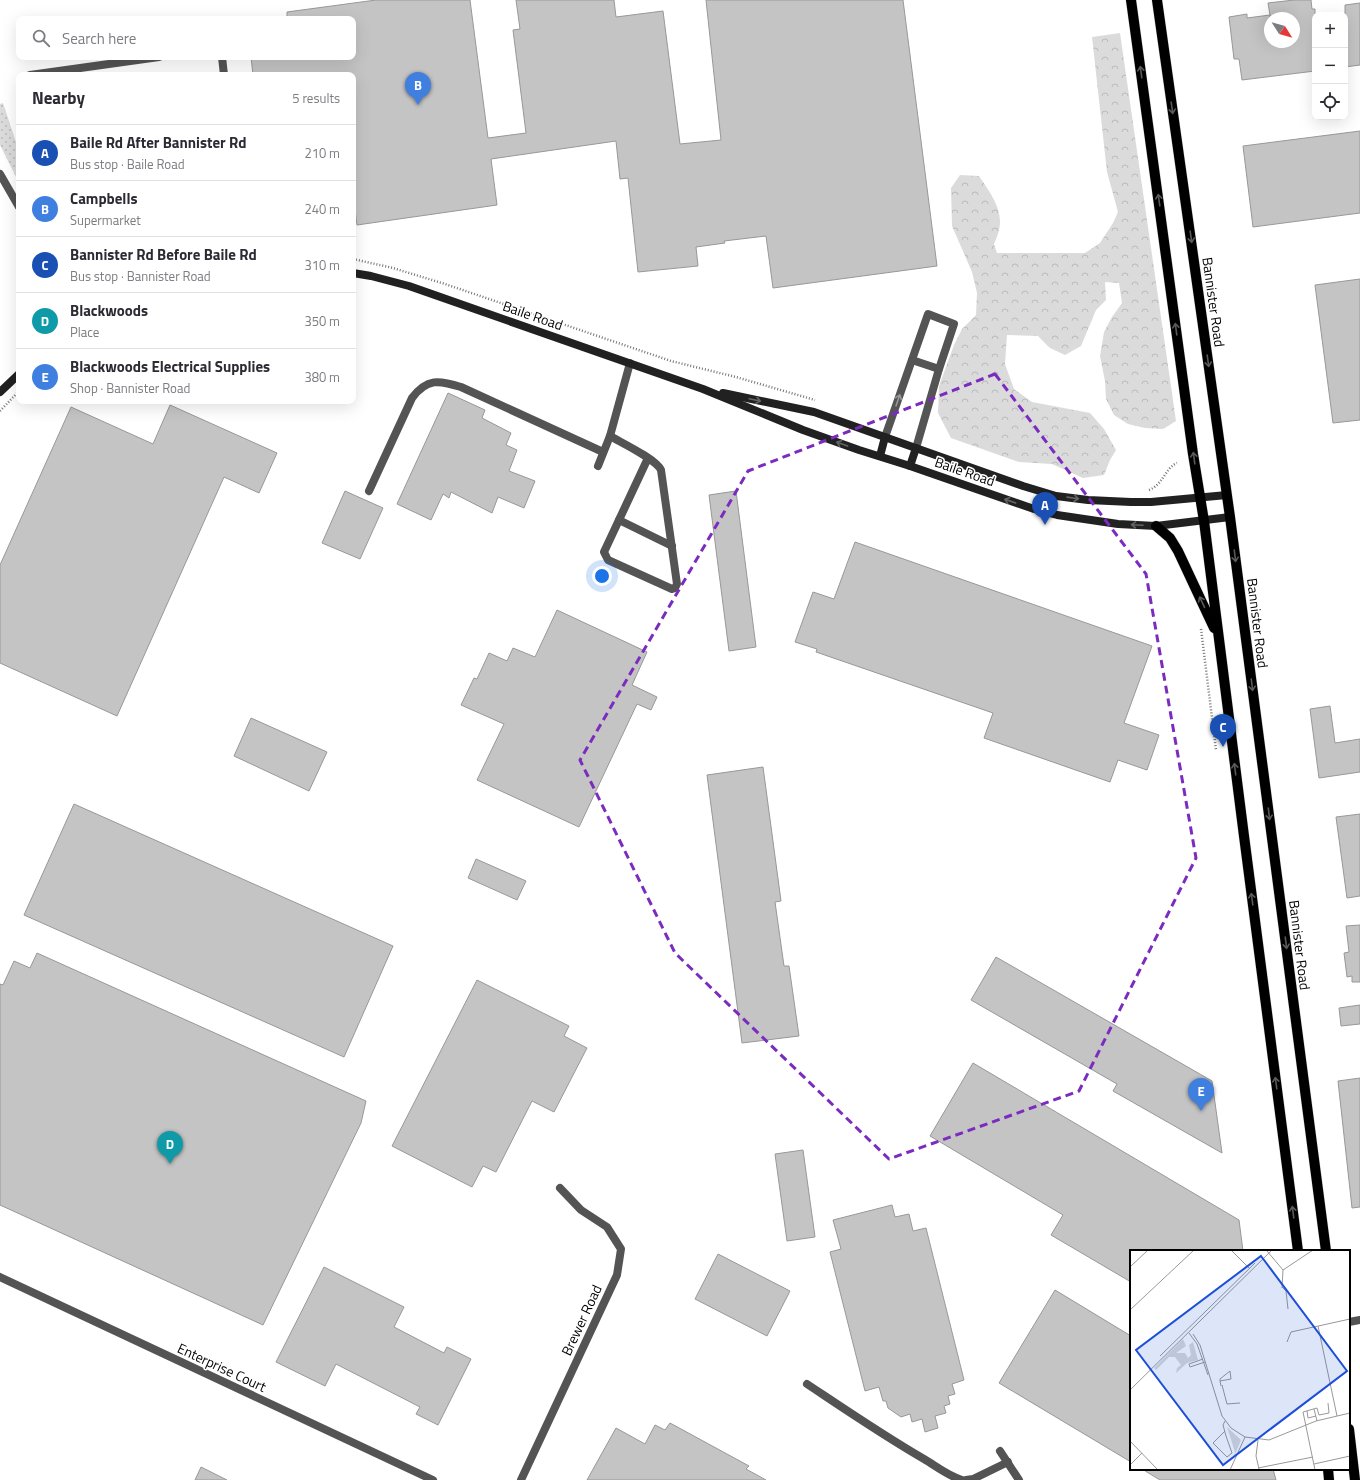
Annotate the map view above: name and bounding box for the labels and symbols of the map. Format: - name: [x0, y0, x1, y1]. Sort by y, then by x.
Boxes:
- north arrow: [1264, 12, 1300, 48]
- one-way arrow: [1137, 66, 1145, 79]
- pin: B: [405, 72, 431, 105]
- one-way arrow: [1168, 101, 1176, 114]
- one-way arrow: [1155, 194, 1163, 207]
- one-way arrow: [1187, 230, 1195, 243]
- street label: Bannister Road: [1197, 256, 1231, 348]
- street label: Baile Road: [500, 295, 566, 335]
- one-way arrow: [1172, 323, 1180, 336]
- one-way arrow: [1204, 354, 1212, 367]
- one-way arrow: [895, 394, 902, 407]
- one-way arrow: [748, 396, 761, 404]
- one-way arrow: [837, 440, 849, 448]
- street label: Baile Road: [932, 451, 998, 491]
- one-way arrow: [1190, 452, 1198, 465]
- pin: A: [1032, 492, 1058, 525]
- one-way arrow: [1066, 494, 1079, 502]
- one-way arrow: [1004, 496, 1016, 504]
- one-way arrow: [1131, 521, 1144, 529]
- one-way arrow: [1231, 549, 1239, 562]
- your location: [592, 566, 612, 586]
- street label: Bannister Road: [1242, 577, 1274, 669]
- one-way arrow: [1198, 596, 1205, 608]
- one-way arrow: [1248, 678, 1256, 691]
- pin: C: [1210, 714, 1236, 747]
- one-way arrow: [1232, 763, 1239, 776]
- one-way arrow: [1265, 807, 1273, 820]
- one-way arrow: [1248, 893, 1256, 906]
- street label: Bannister Road: [1284, 899, 1316, 991]
- one-way arrow: [1282, 936, 1290, 949]
- one-way arrow: [1272, 1077, 1280, 1090]
- pin: E: [1188, 1078, 1214, 1111]
- pin: D: [157, 1131, 183, 1164]
- one-way arrow: [1289, 1206, 1297, 1219]
- inset map: [1130, 1250, 1350, 1470]
- street label: Brewer Road: [555, 1281, 607, 1359]
- street label: Enterprise Court: [174, 1337, 270, 1397]

